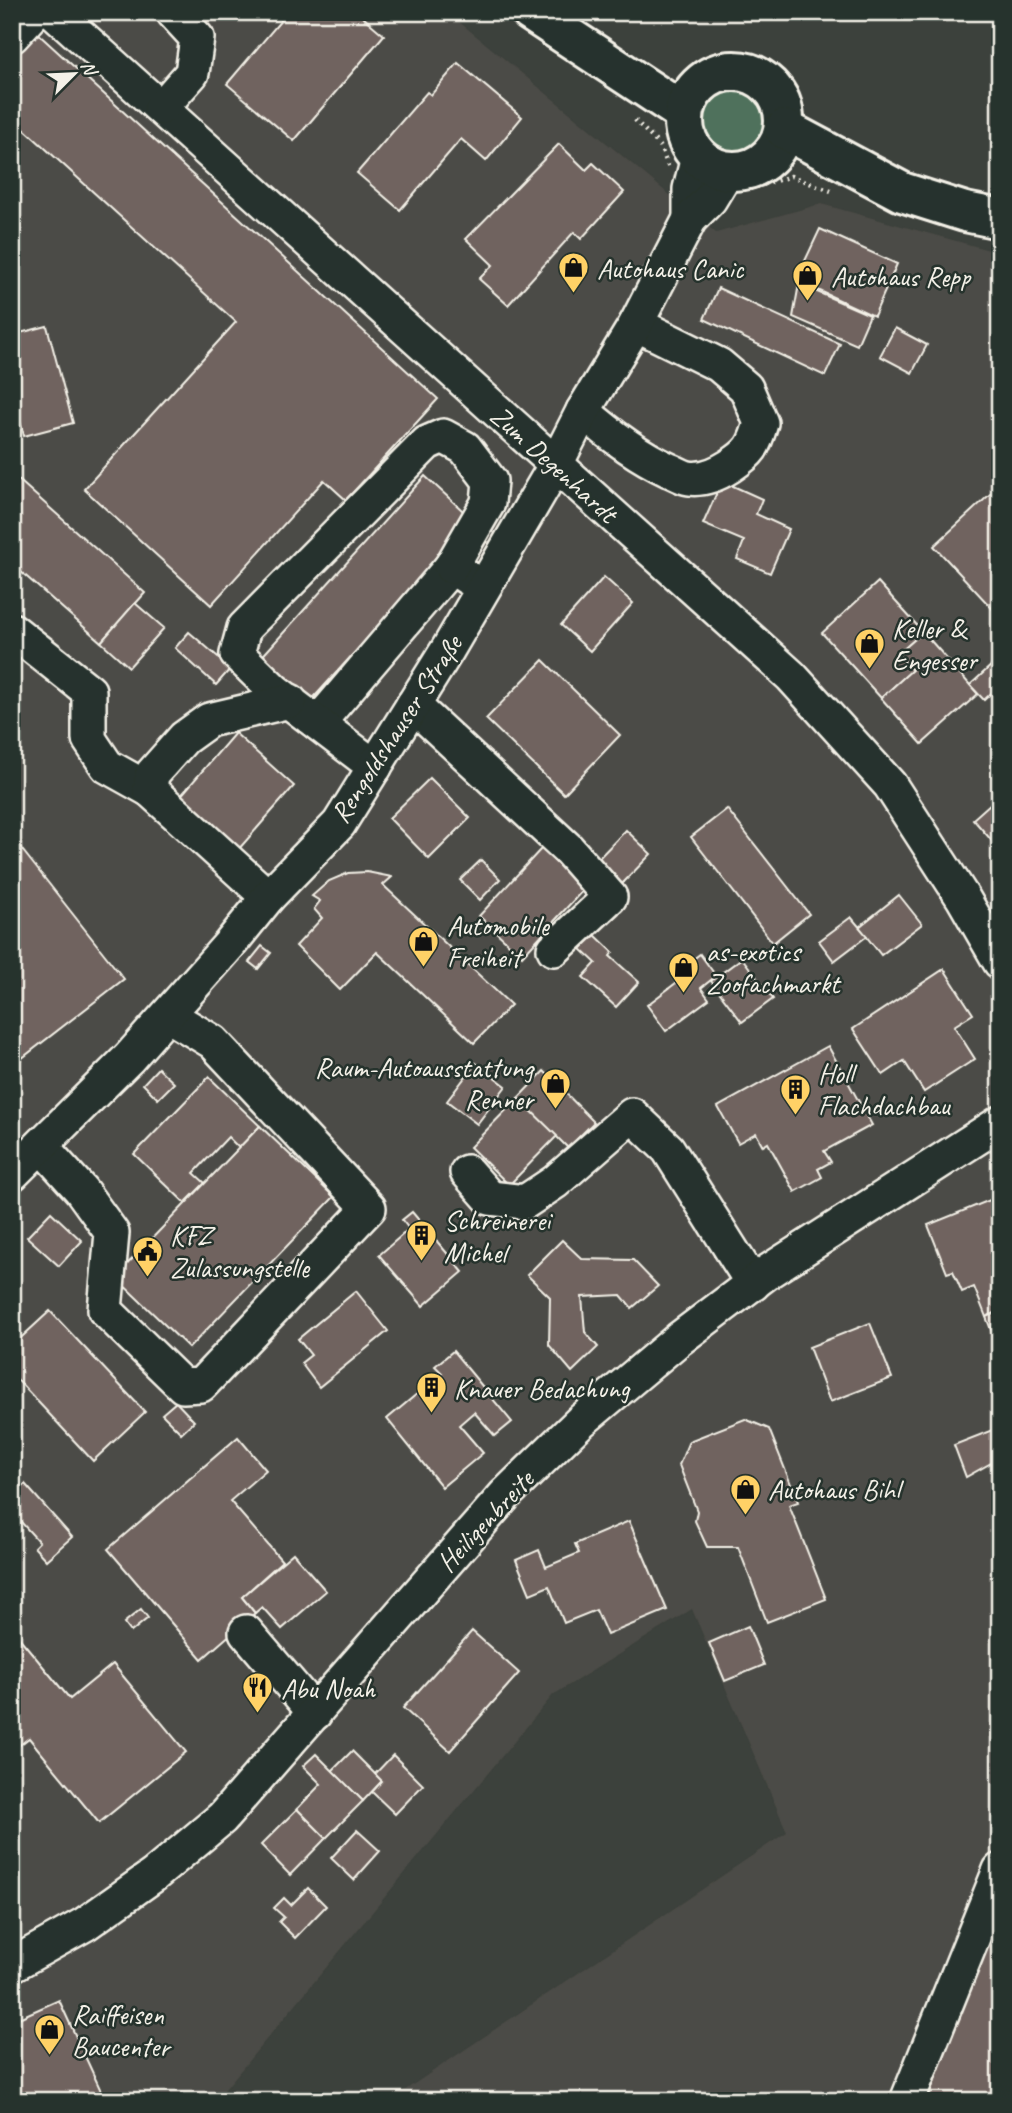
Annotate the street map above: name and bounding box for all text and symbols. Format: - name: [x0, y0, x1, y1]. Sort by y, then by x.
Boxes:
- north arrow: [38, 38, 108, 108]
- text: N: [75, 57, 103, 81]
- shop icon: Autohaus Canic: [557, 251, 591, 295]
- place label: Autohaus Canic: [597, 251, 744, 286]
- shop icon: Autohaus Repp: [791, 259, 825, 303]
- place label: Autohaus Repp: [831, 259, 972, 294]
- street label: Zum Degenhardt: [483, 398, 627, 532]
- place label: Keller & Engesser: [892, 611, 979, 678]
- street label: Rengoldshauser Straße: [322, 627, 471, 829]
- shop icon: Keller & Engesser: [852, 627, 886, 671]
- place label: Automobile Freiheit: [447, 908, 550, 975]
- shop icon: Automobile Freiheit: [407, 924, 441, 968]
- place label: as-exotics Zoofachmarkt: [706, 934, 842, 1001]
- shop icon: as-exotics Zoofachmarkt: [666, 950, 700, 994]
- place label: Raum-Autoausstattung Renner: [315, 1050, 535, 1117]
- place label: Holl Flachdachbau: [818, 1056, 951, 1123]
- shop icon: Raum-Autoausstattung Renner: [539, 1066, 573, 1110]
- building icon: Holl Flachdachbau: [778, 1072, 812, 1116]
- place label: Schreinerei Michel: [444, 1203, 554, 1270]
- place label: KFZ Zulassungstelle: [170, 1218, 311, 1285]
- building icon: Schreinerei Michel: [404, 1219, 438, 1263]
- public building icon: KFZ Zulassungstelle: [130, 1234, 164, 1278]
- building icon: Knauer Bedachung: [414, 1371, 448, 1415]
- place label: Knauer Bedachung: [454, 1371, 630, 1406]
- street label: Heiligenbreite: [429, 1461, 542, 1579]
- shop icon: Autohaus Bihl: [728, 1472, 762, 1516]
- place label: Autohaus Bihl: [768, 1472, 905, 1507]
- restaurant icon: Abu Noah: [241, 1671, 275, 1715]
- place label: Abu Noah: [281, 1671, 376, 1706]
- place label: Raiffeisen Baucenter: [72, 1997, 172, 2064]
- shop icon: Raiffeisen Baucenter: [32, 2013, 66, 2057]

